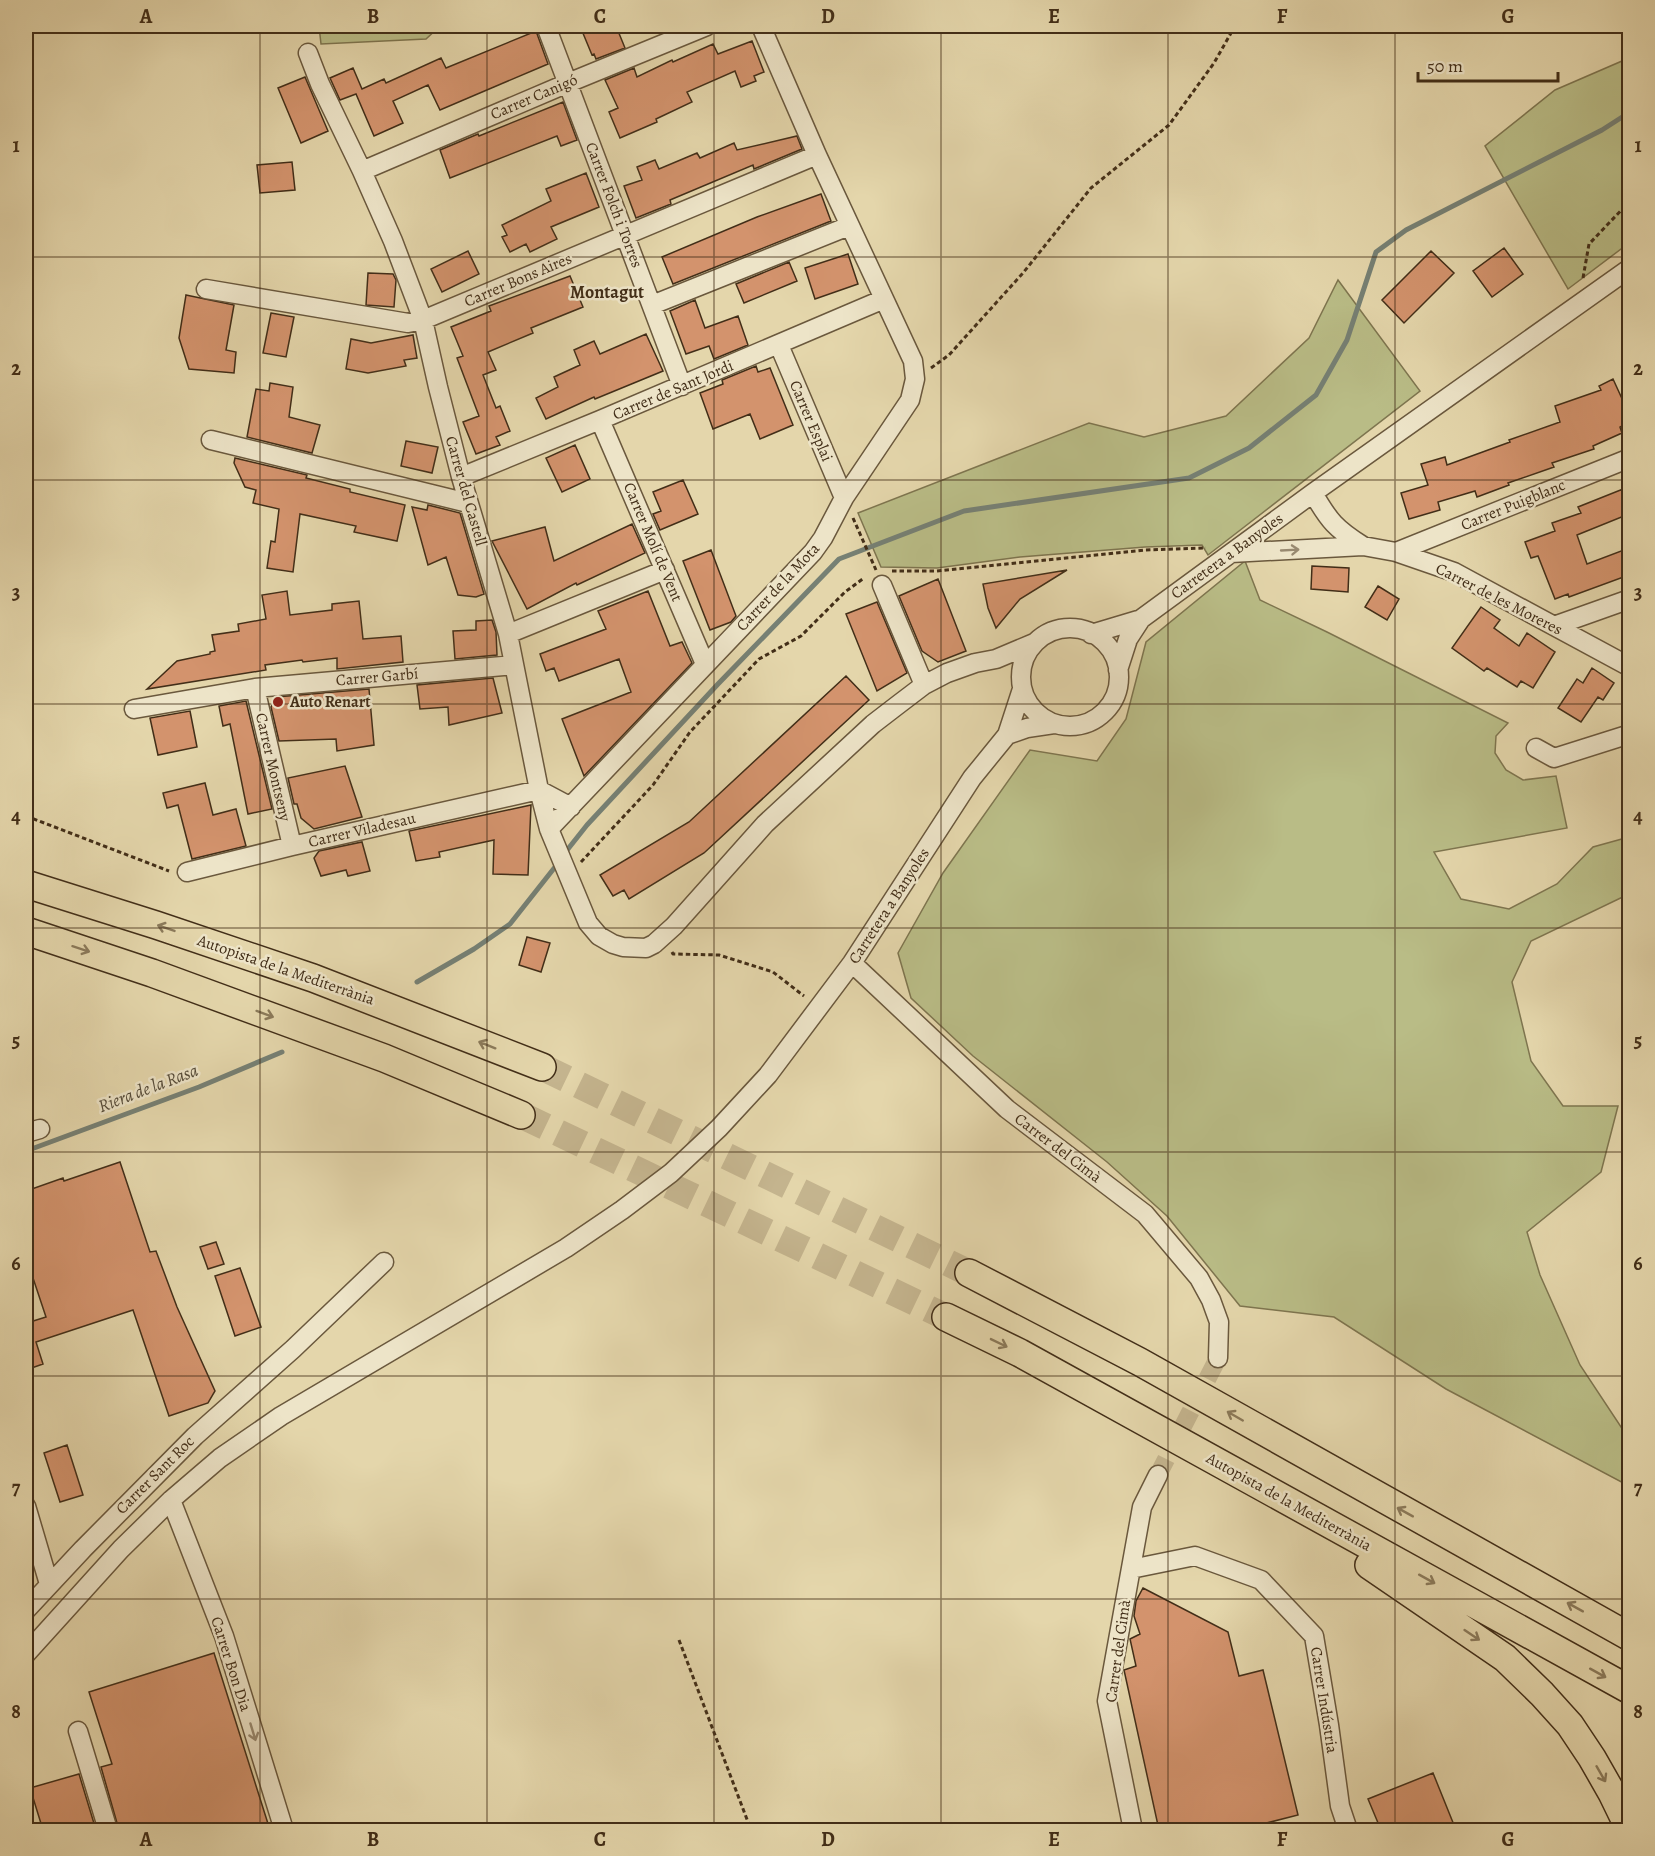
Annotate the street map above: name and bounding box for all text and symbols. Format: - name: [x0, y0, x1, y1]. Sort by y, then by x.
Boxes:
- text: A: [139, 3, 153, 30]
- text: B: [367, 3, 379, 30]
- text: C: [594, 3, 606, 30]
- text: D: [821, 3, 835, 30]
- text: E: [1048, 3, 1060, 30]
- text: F: [1277, 3, 1288, 30]
- text: G: [1501, 3, 1515, 30]
- scale bar: [1418, 45, 1558, 83]
- text: 50 m: [1427, 54, 1463, 78]
- street label: Carrer Canigó: [487, 69, 581, 125]
- text: 1: [12, 132, 20, 159]
- text: 1: [1634, 132, 1642, 159]
- street label: Carrer Folch i Torres: [580, 139, 648, 271]
- street label: Carrer Bons Aires: [461, 247, 575, 313]
- district label: Montagut: [570, 280, 644, 304]
- text: 2: [11, 355, 21, 382]
- street label: Carrer de Sant Jordi: [609, 355, 737, 425]
- text: 2: [1633, 355, 1643, 382]
- street label: Carrer Esplai: [784, 377, 838, 465]
- street label: Carrer del Castell: [440, 434, 492, 548]
- street label: Carrer Puigblanc: [1457, 474, 1569, 536]
- street label: Carrer Molí de Vent: [618, 479, 688, 605]
- street label: Carretera a Banyoles: [1166, 508, 1288, 604]
- street label: Carrer de la Mota: [731, 538, 825, 636]
- one-way arrow: [1279, 544, 1299, 555]
- street label: Carrer de les Moreres: [1432, 558, 1566, 640]
- text: 3: [12, 579, 20, 606]
- text: 3: [1634, 579, 1642, 606]
- street label: Carrer Garbí: [335, 662, 419, 692]
- place label: Auto Renart: [289, 691, 371, 713]
- marker: Auto Renart: [271, 695, 285, 709]
- street label: Carrer Montseny: [250, 711, 296, 824]
- text: 4: [11, 803, 21, 830]
- text: 4: [1633, 803, 1643, 830]
- street label: Carrer Viladesau: [306, 807, 418, 853]
- street label: Carretera a Banyoles: [843, 844, 935, 968]
- one-way arrow: [157, 922, 176, 933]
- street label: Autopista de la Mediterrània: [194, 929, 378, 1011]
- one-way arrow: [71, 944, 90, 955]
- one-way arrow: [255, 1009, 274, 1020]
- text: 5: [12, 1027, 20, 1054]
- text: 5: [1634, 1027, 1642, 1054]
- one-way arrow: [479, 1039, 497, 1050]
- water label: Riera de la Rasa: [95, 1058, 201, 1118]
- street label: Carrer del Cimà: [1010, 1108, 1107, 1188]
- text: 6: [11, 1250, 21, 1277]
- text: 6: [1633, 1250, 1643, 1277]
- one-way arrow: [990, 1337, 1007, 1349]
- one-way arrow: [1227, 1410, 1244, 1422]
- street label: Carrer Sant Roc: [111, 1431, 199, 1519]
- street label: Autopista de la Mediterrània: [1201, 1447, 1376, 1557]
- text: 7: [12, 1474, 21, 1501]
- text: 7: [1634, 1474, 1643, 1501]
- one-way arrow: [1397, 1506, 1414, 1518]
- one-way arrow: [1418, 1574, 1436, 1585]
- street label: Carrer del Cimà: [1100, 1598, 1136, 1704]
- one-way arrow: [1567, 1600, 1584, 1612]
- street label: Carrer Bon Dia: [205, 1614, 257, 1715]
- one-way arrow: [1463, 1629, 1480, 1641]
- street label: Carrer Indústria: [1305, 1645, 1343, 1755]
- one-way arrow: [1589, 1668, 1607, 1679]
- text: 8: [11, 1698, 21, 1725]
- text: 8: [1633, 1698, 1643, 1725]
- one-way arrow: [249, 1722, 260, 1741]
- one-way arrow: [1595, 1765, 1607, 1782]
- text: A: [139, 1826, 153, 1853]
- text: B: [367, 1826, 379, 1853]
- text: C: [594, 1826, 606, 1853]
- text: D: [821, 1826, 835, 1853]
- text: E: [1048, 1826, 1060, 1853]
- text: F: [1277, 1826, 1288, 1853]
- text: G: [1501, 1826, 1515, 1853]

